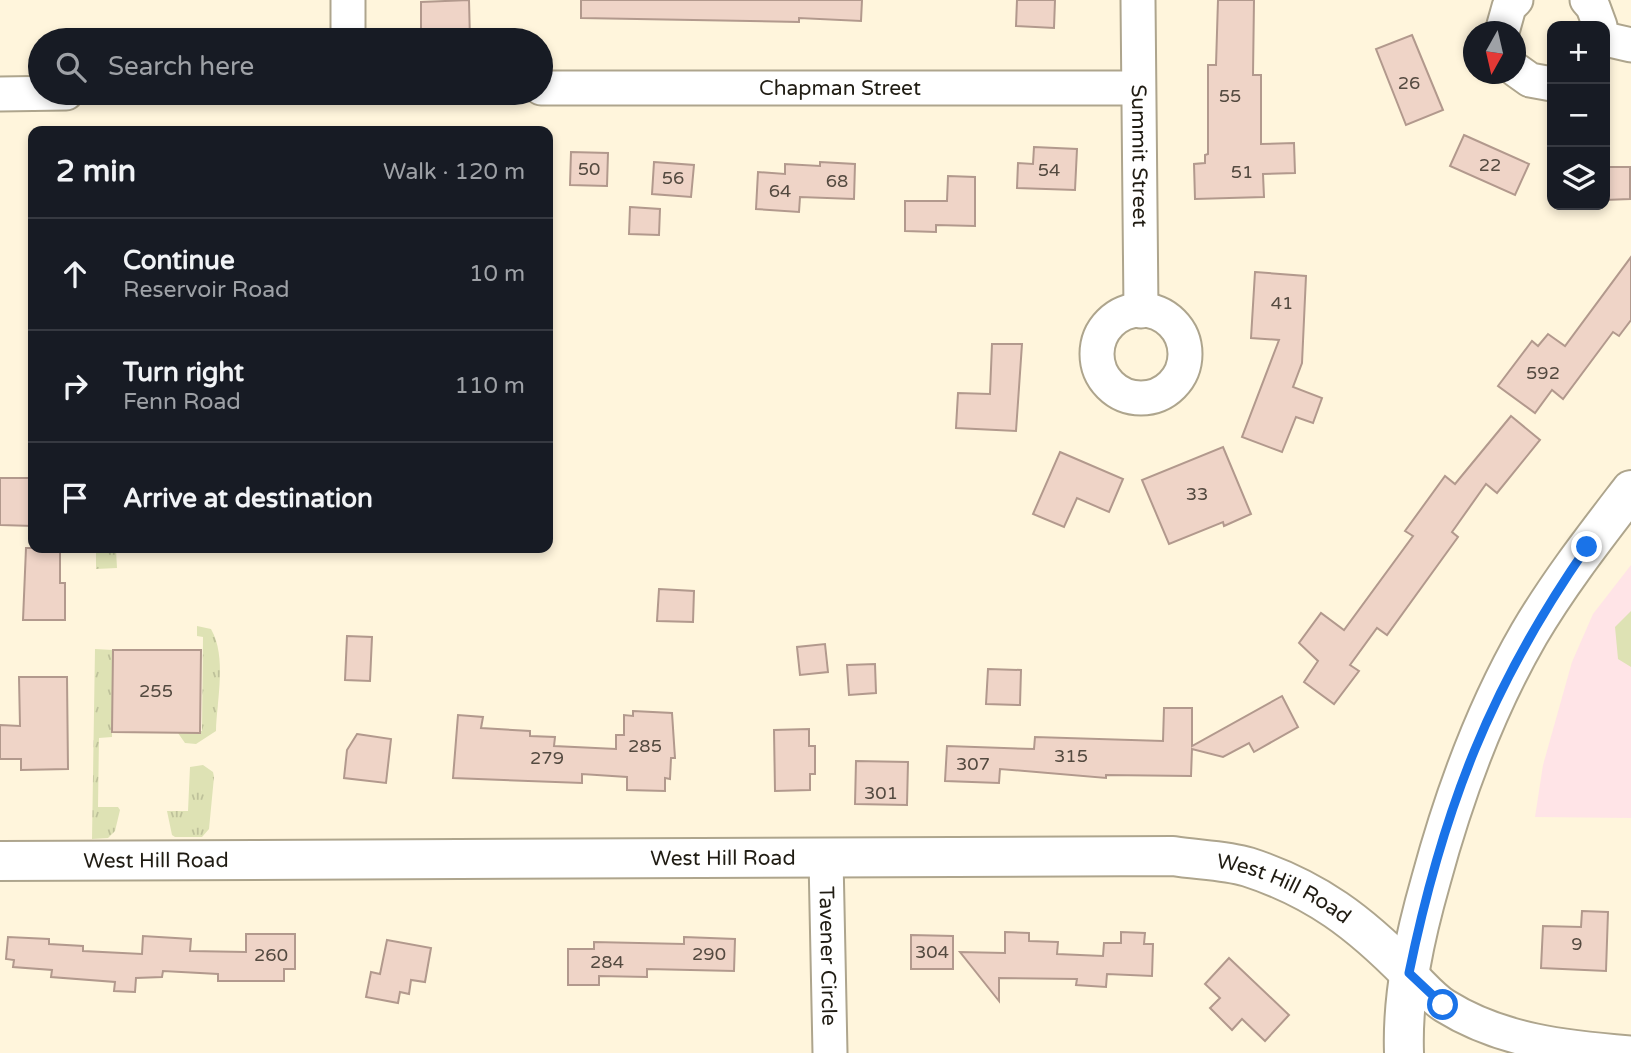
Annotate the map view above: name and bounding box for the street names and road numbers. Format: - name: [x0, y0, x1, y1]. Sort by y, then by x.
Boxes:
- street label: Chapman Street: [759, 76, 921, 101]
- street label: Summit Street: [1126, 84, 1152, 228]
- street label: West Hill Road: [650, 846, 796, 871]
- street label: West Hill Road: [83, 848, 229, 874]
- street label: West Hill Road: [1215, 849, 1356, 929]
- street label: Tavener Circle: [814, 886, 841, 1026]

